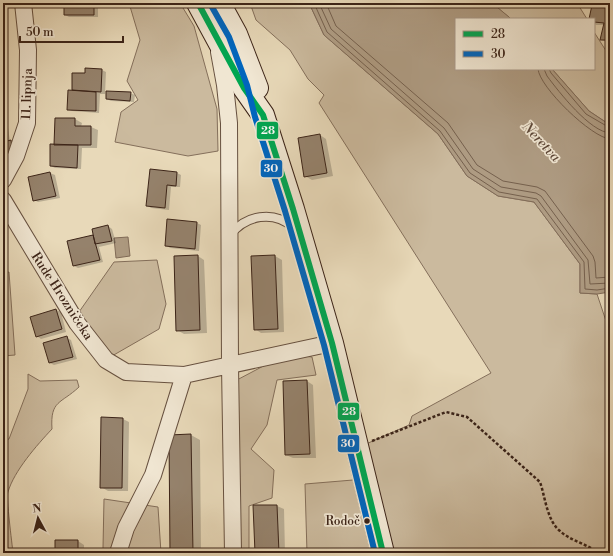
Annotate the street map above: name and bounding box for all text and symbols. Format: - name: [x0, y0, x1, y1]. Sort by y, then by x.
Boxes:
- scale bar: [20, 18, 123, 44]
- legend: [455, 18, 595, 70]
- text: 50 m: [26, 25, 54, 40]
- text: 28: [491, 27, 505, 42]
- text: 30: [491, 47, 506, 62]
- street label: 11. lipnja: [18, 67, 36, 120]
- water label: Neretva: [517, 117, 564, 166]
- line badge: 28: [256, 121, 279, 140]
- text: 28: [261, 124, 275, 138]
- line badge: 30: [260, 159, 283, 178]
- text: 30: [264, 162, 278, 176]
- street label: Rude Hrozničeka: [28, 249, 97, 343]
- line badge: 28: [337, 402, 360, 421]
- text: 28: [342, 405, 356, 419]
- line badge: 30: [337, 434, 360, 453]
- text: 30: [341, 437, 355, 451]
- north arrow: [18, 498, 58, 538]
- text: N: [32, 502, 42, 517]
- place label: Rodoč: [325, 514, 360, 529]
- marker: Rodoč: [362, 516, 372, 526]

